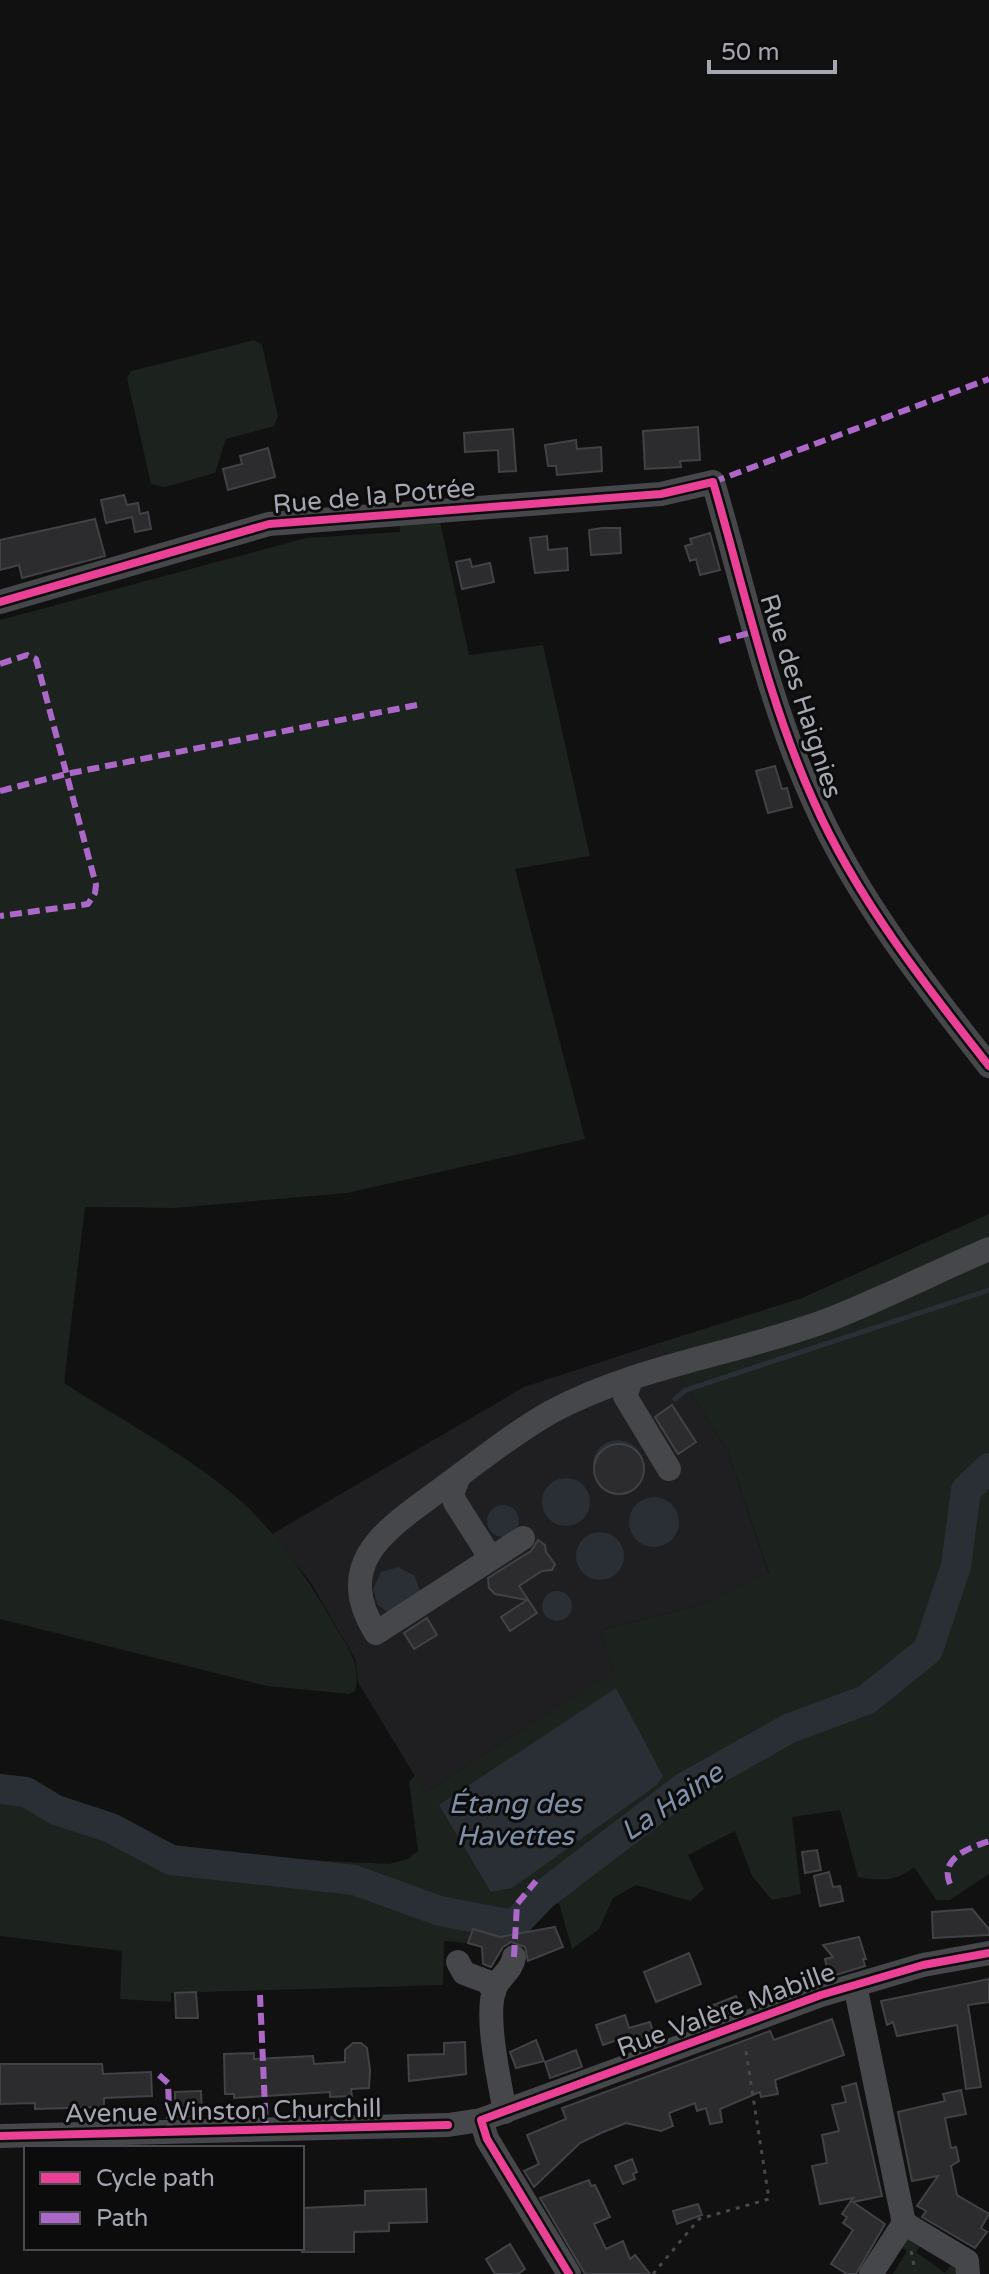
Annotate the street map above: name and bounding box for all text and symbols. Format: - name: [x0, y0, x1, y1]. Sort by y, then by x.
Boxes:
- scale bar: [709, 24, 835, 74]
- text: 50 m: [721, 38, 779, 67]
- street label: Rue de la Potrée: [271, 472, 477, 520]
- street label: Rue des Haignies: [753, 590, 849, 802]
- water label: La Haine: [614, 1754, 731, 1849]
- water label: Étang des Havettes: [449, 1787, 583, 1853]
- street label: Rue Valère Mabille: [613, 1956, 839, 2064]
- street label: Avenue Winston Churchill: [64, 2093, 382, 2129]
- legend: [24, 2146, 304, 2250]
- text: Cycle path: [96, 2164, 215, 2193]
- text: Path: [96, 2204, 149, 2233]

